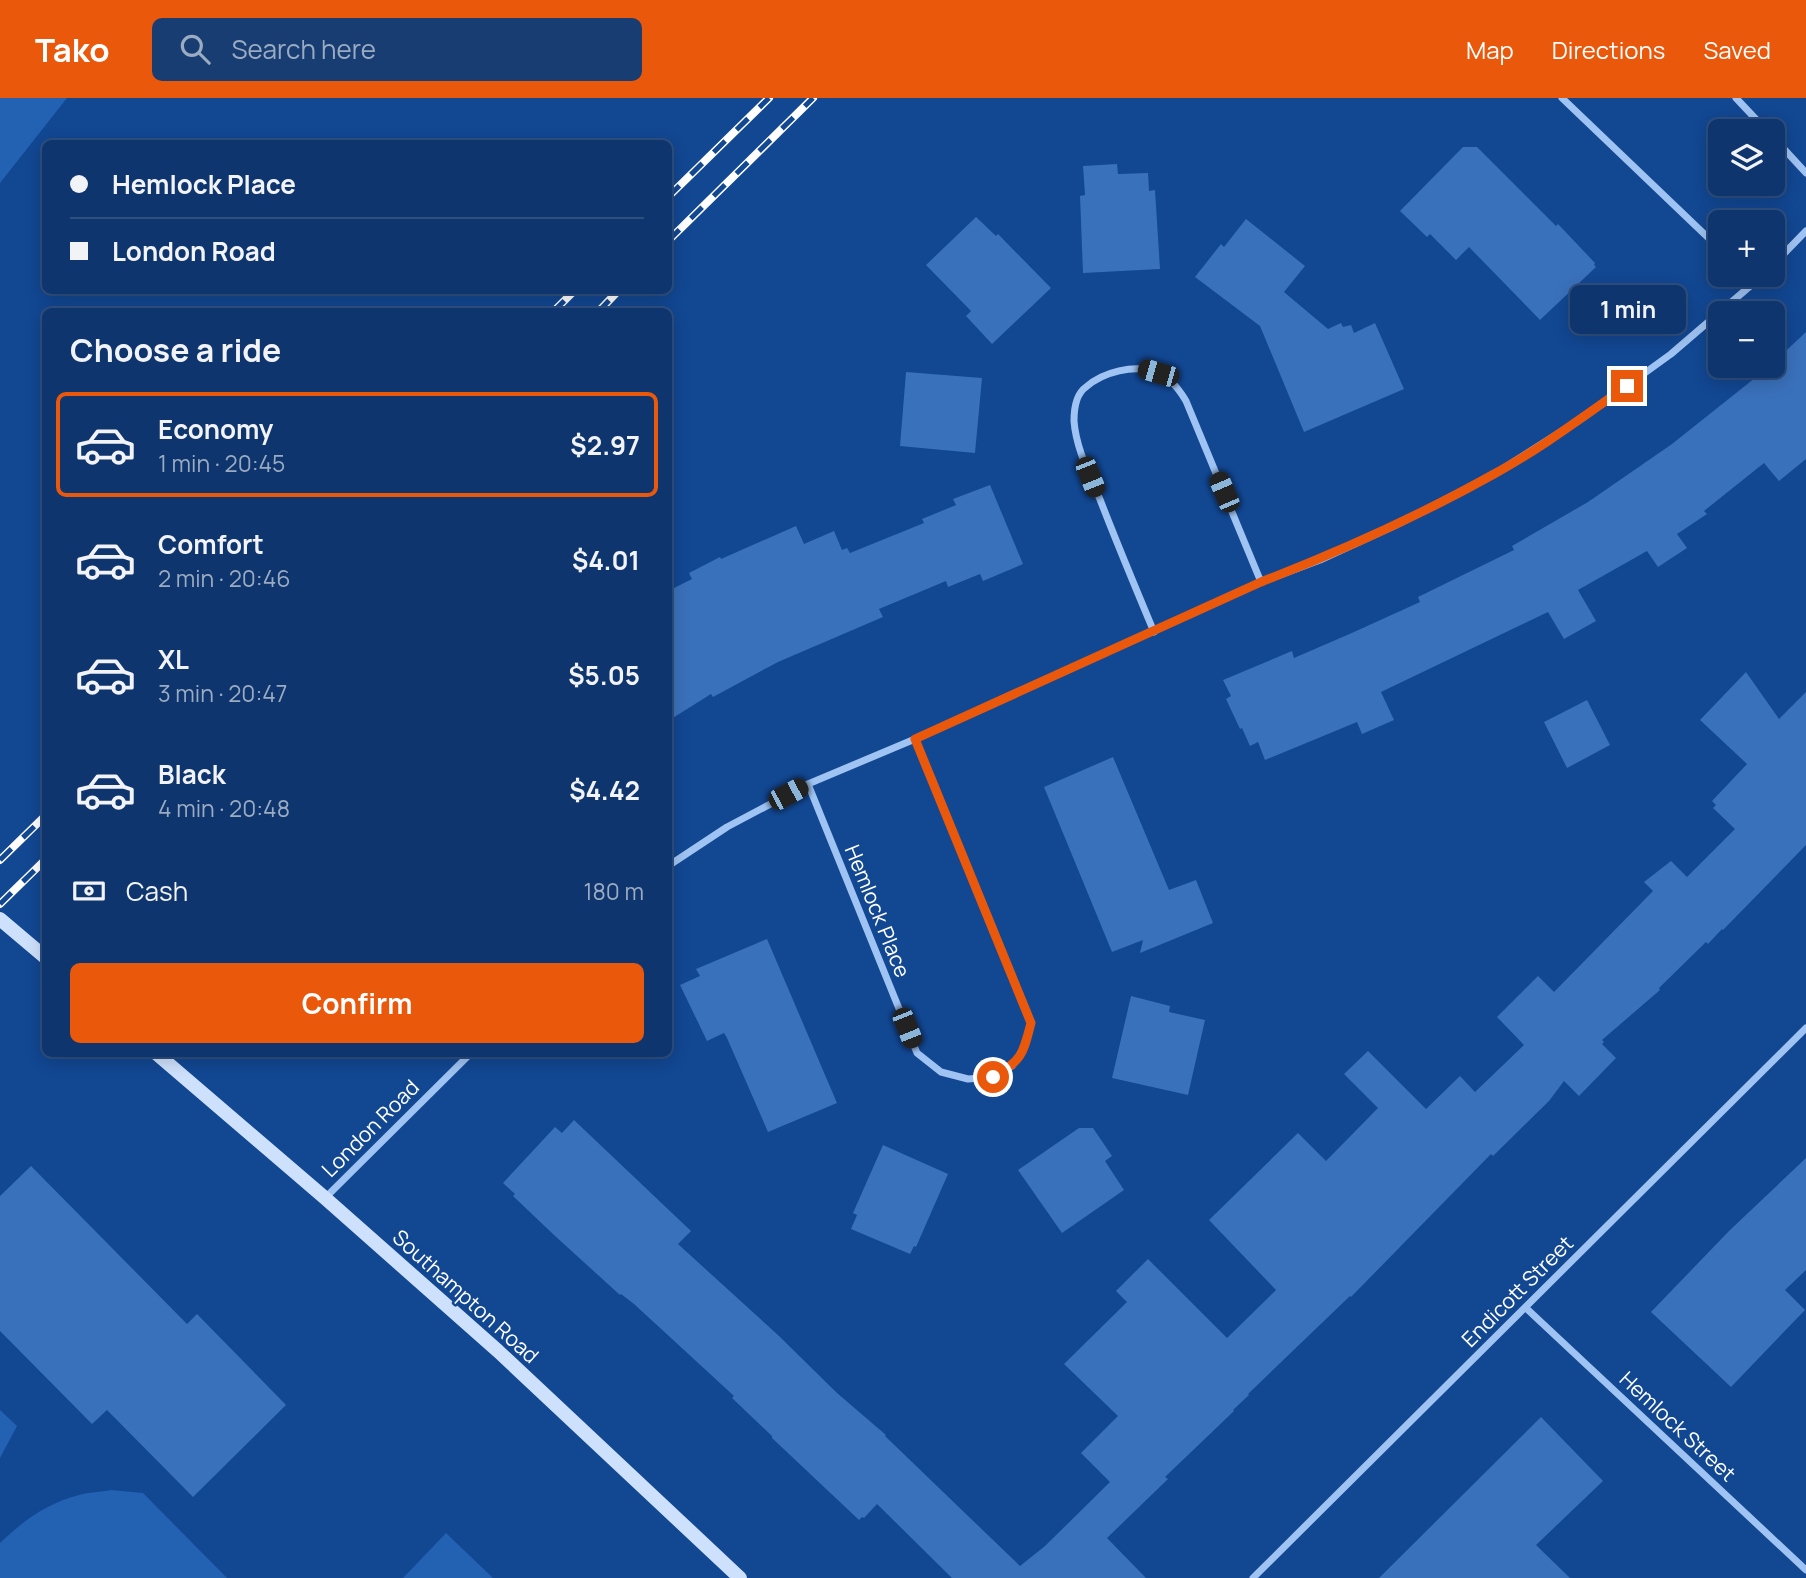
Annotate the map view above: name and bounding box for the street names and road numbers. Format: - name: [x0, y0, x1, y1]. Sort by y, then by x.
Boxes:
- street label: Hemlock Place: [839, 841, 917, 981]
- street label: London Road: [315, 1073, 425, 1183]
- street label: Southampton Road: [387, 1223, 545, 1369]
- street label: Endicott Street: [1455, 1229, 1579, 1353]
- street label: Hemlock Street: [1614, 1365, 1742, 1487]

